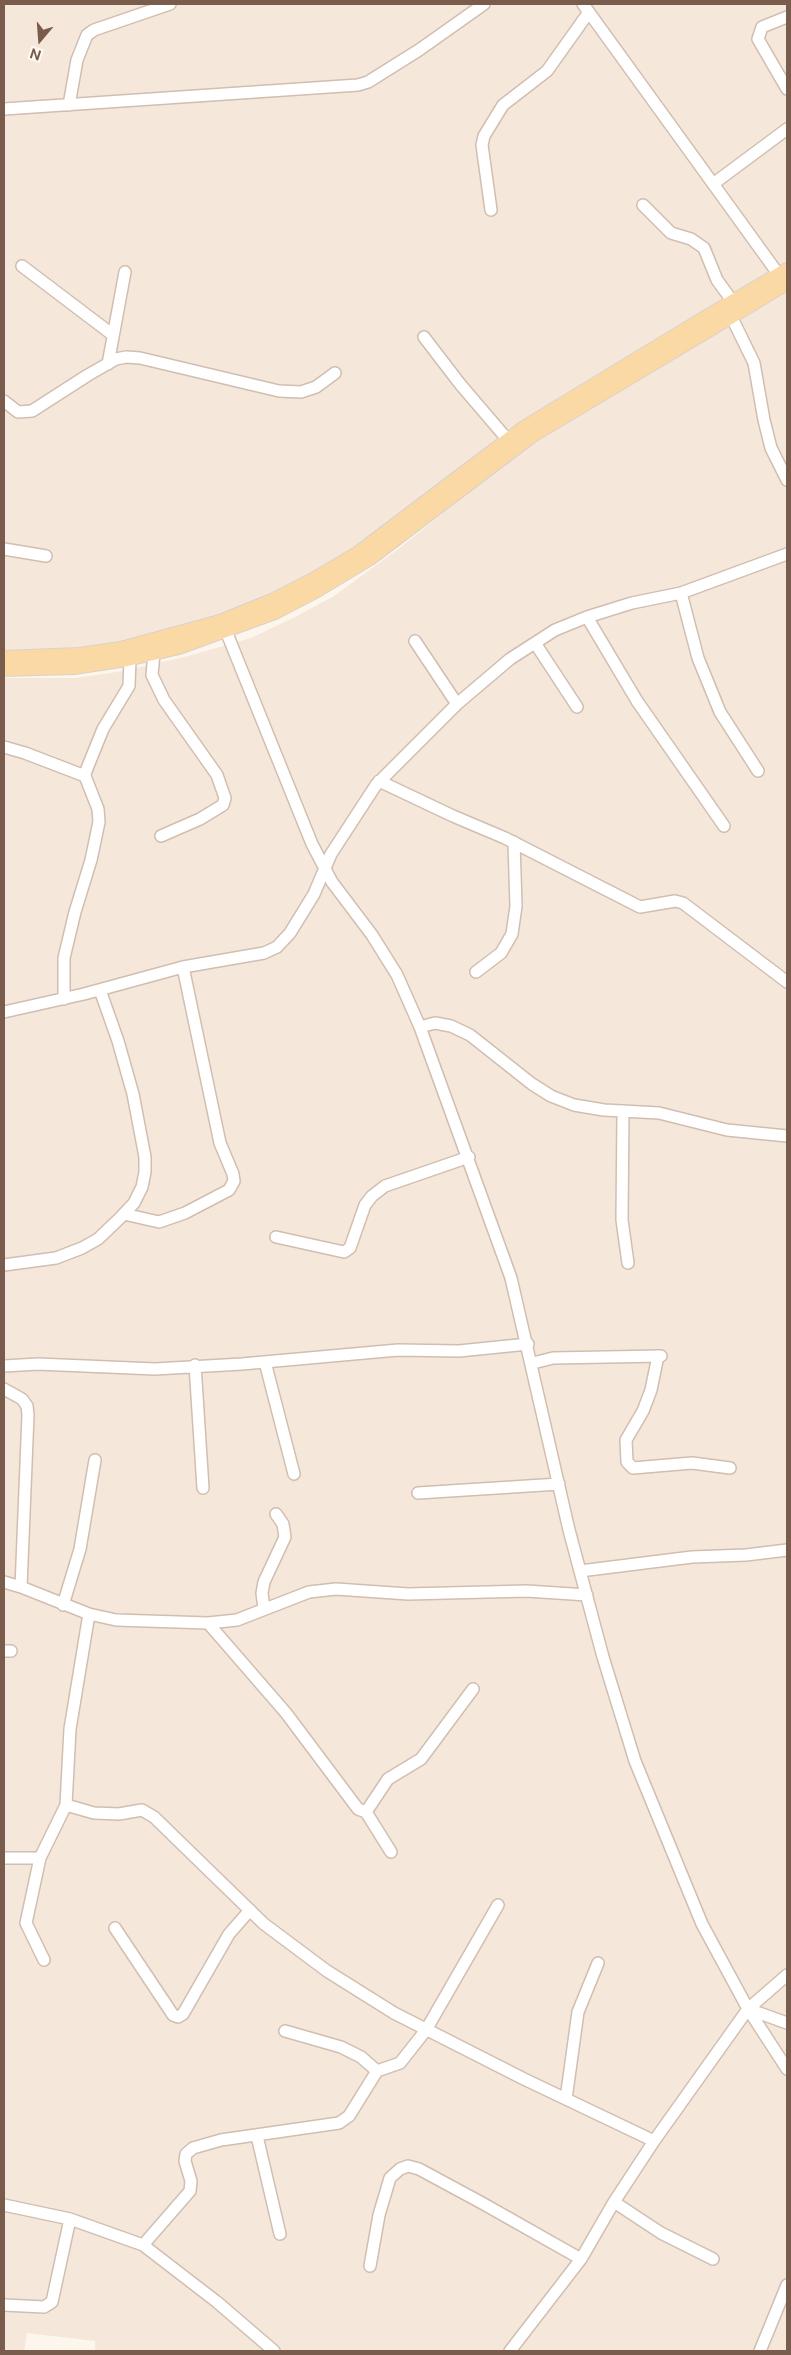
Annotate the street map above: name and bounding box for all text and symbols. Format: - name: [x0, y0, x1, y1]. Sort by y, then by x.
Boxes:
- north arrow: [15, 15, 65, 65]
- text: N: [28, 45, 43, 64]

